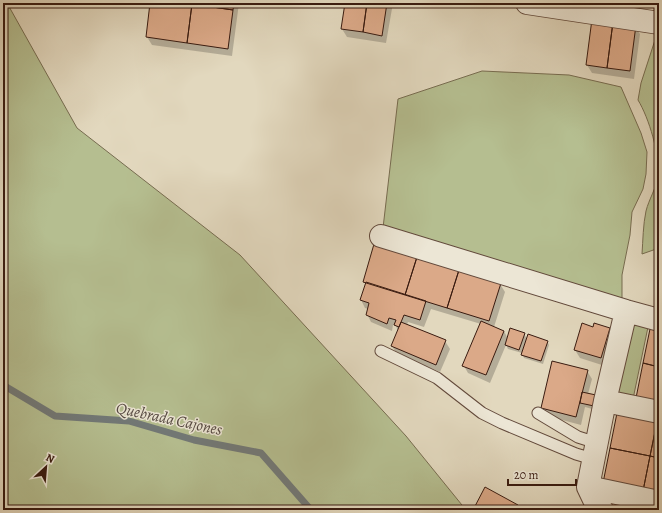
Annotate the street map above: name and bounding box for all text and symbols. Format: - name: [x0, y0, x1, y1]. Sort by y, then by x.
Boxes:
- water label: Quebrada Cajones: [114, 397, 225, 441]
- north arrow: [26, 447, 66, 487]
- text: N: [43, 450, 57, 467]
- scale bar: [508, 461, 576, 487]
- text: 20 m: [514, 467, 538, 483]

